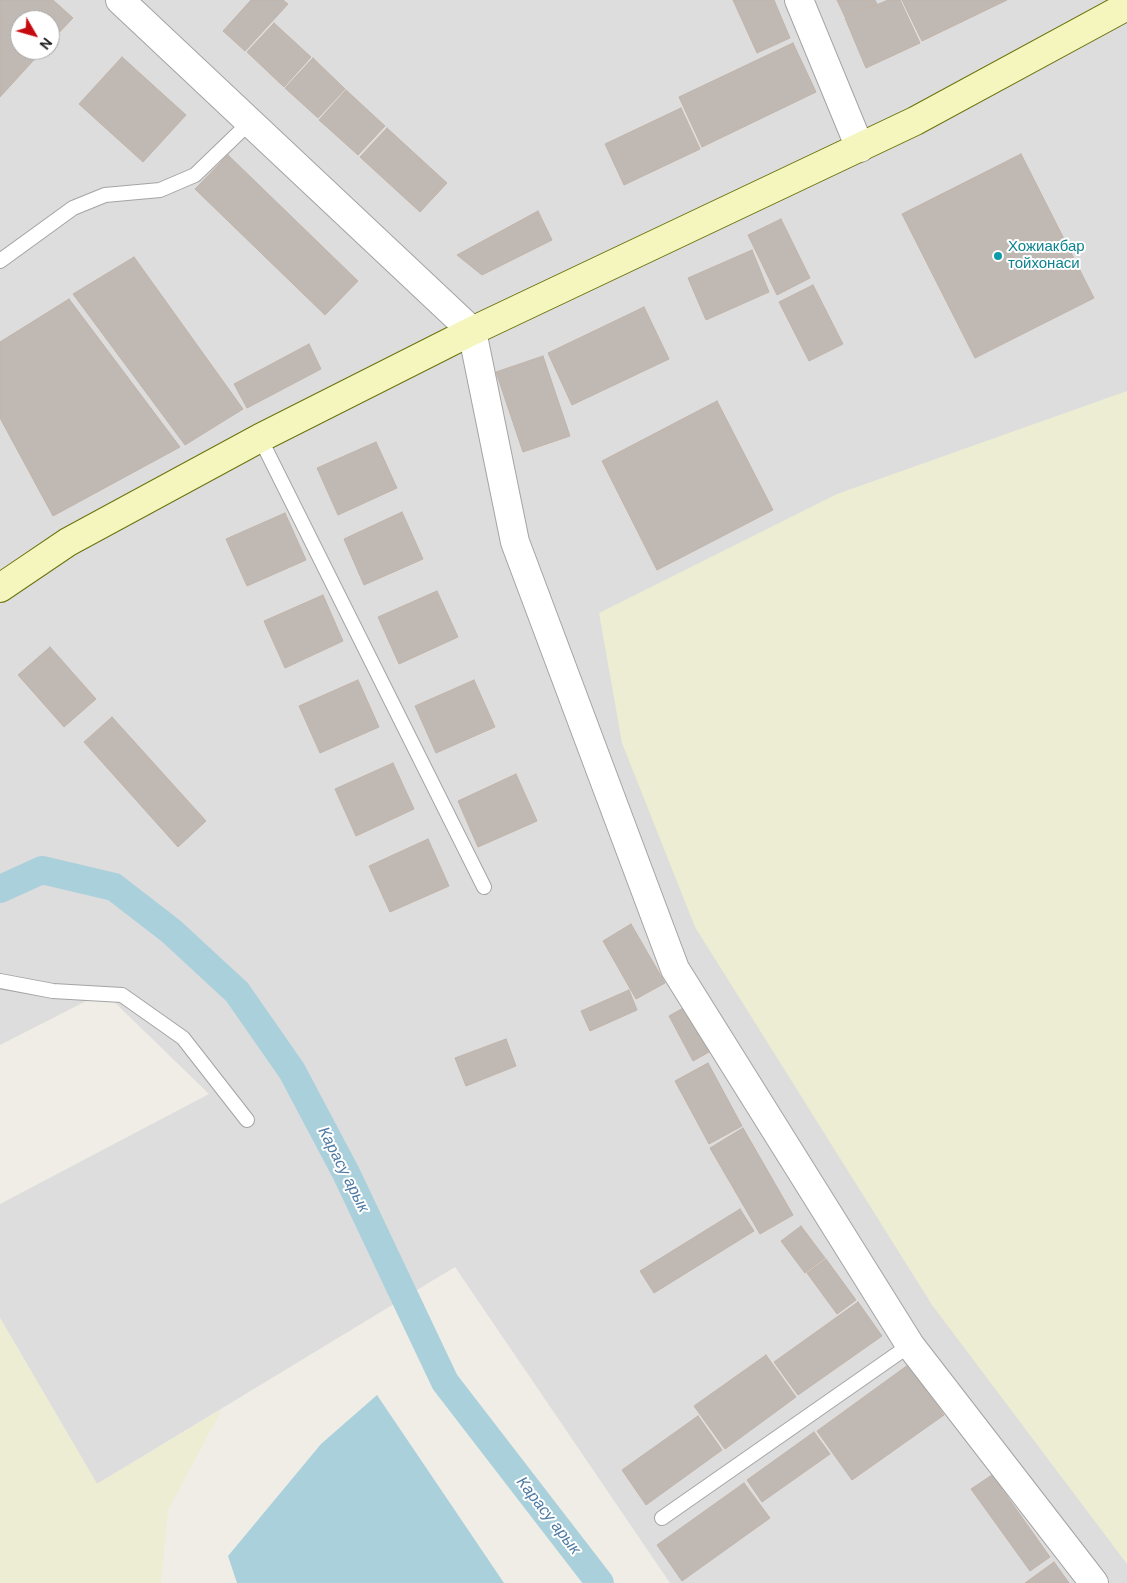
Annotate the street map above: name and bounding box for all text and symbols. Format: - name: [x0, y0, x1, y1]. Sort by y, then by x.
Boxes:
- north arrow: [10, 10, 60, 60]
- text: N: [36, 34, 56, 53]
- place label: Хожиакбар тойхонаси: [1008, 238, 1085, 273]
- marker: Хожиакбар тойхонаси: [992, 250, 1004, 262]
- water label: Карасу арык: [313, 1124, 373, 1216]
- water label: Карасу арык: [512, 1473, 584, 1559]

